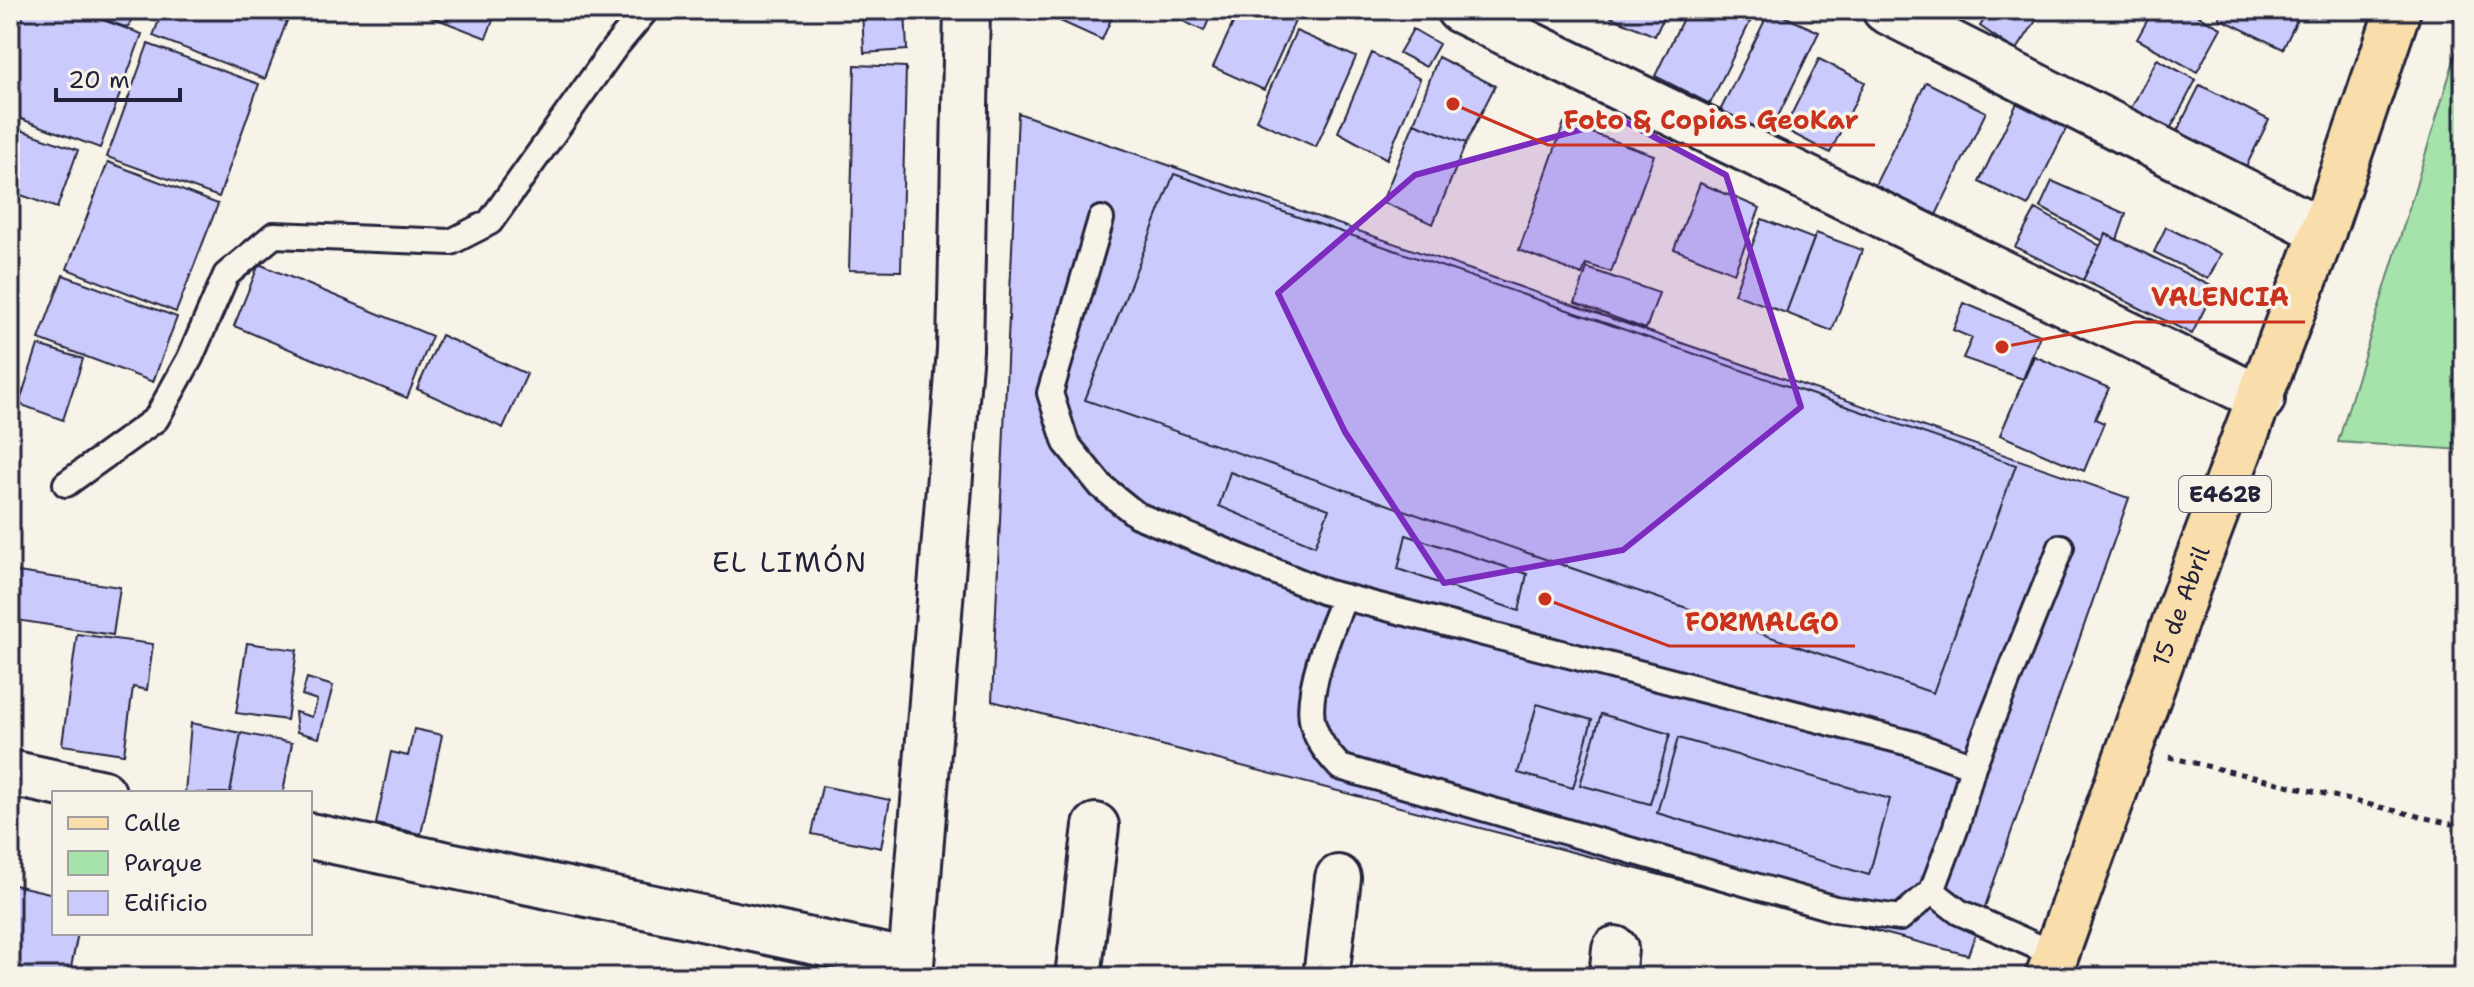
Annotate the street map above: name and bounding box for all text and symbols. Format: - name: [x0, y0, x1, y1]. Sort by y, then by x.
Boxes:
- scale bar: [56, 52, 180, 102]
- text: 20 m: [68, 64, 130, 96]
- callout: Foto & Copias GeoKar: [1548, 95, 1875, 145]
- text: Foto & Copias GeoKar: [1563, 102, 1859, 137]
- callout: VALENCIA: [2135, 272, 2305, 322]
- text: VALENCIA: [2151, 279, 2289, 314]
- road number: E462B: [2179, 476, 2271, 512]
- street label: 15 de Abril: [2145, 541, 2218, 670]
- district label: EL LIMÓN: [712, 543, 868, 581]
- callout: FORMALGO: [1669, 596, 1855, 646]
- text: FORMALGO: [1685, 604, 1839, 639]
- legend: [52, 791, 312, 935]
- text: Calle: [124, 807, 181, 839]
- text: Parque: [124, 847, 203, 879]
- text: Edificio: [124, 887, 208, 919]

